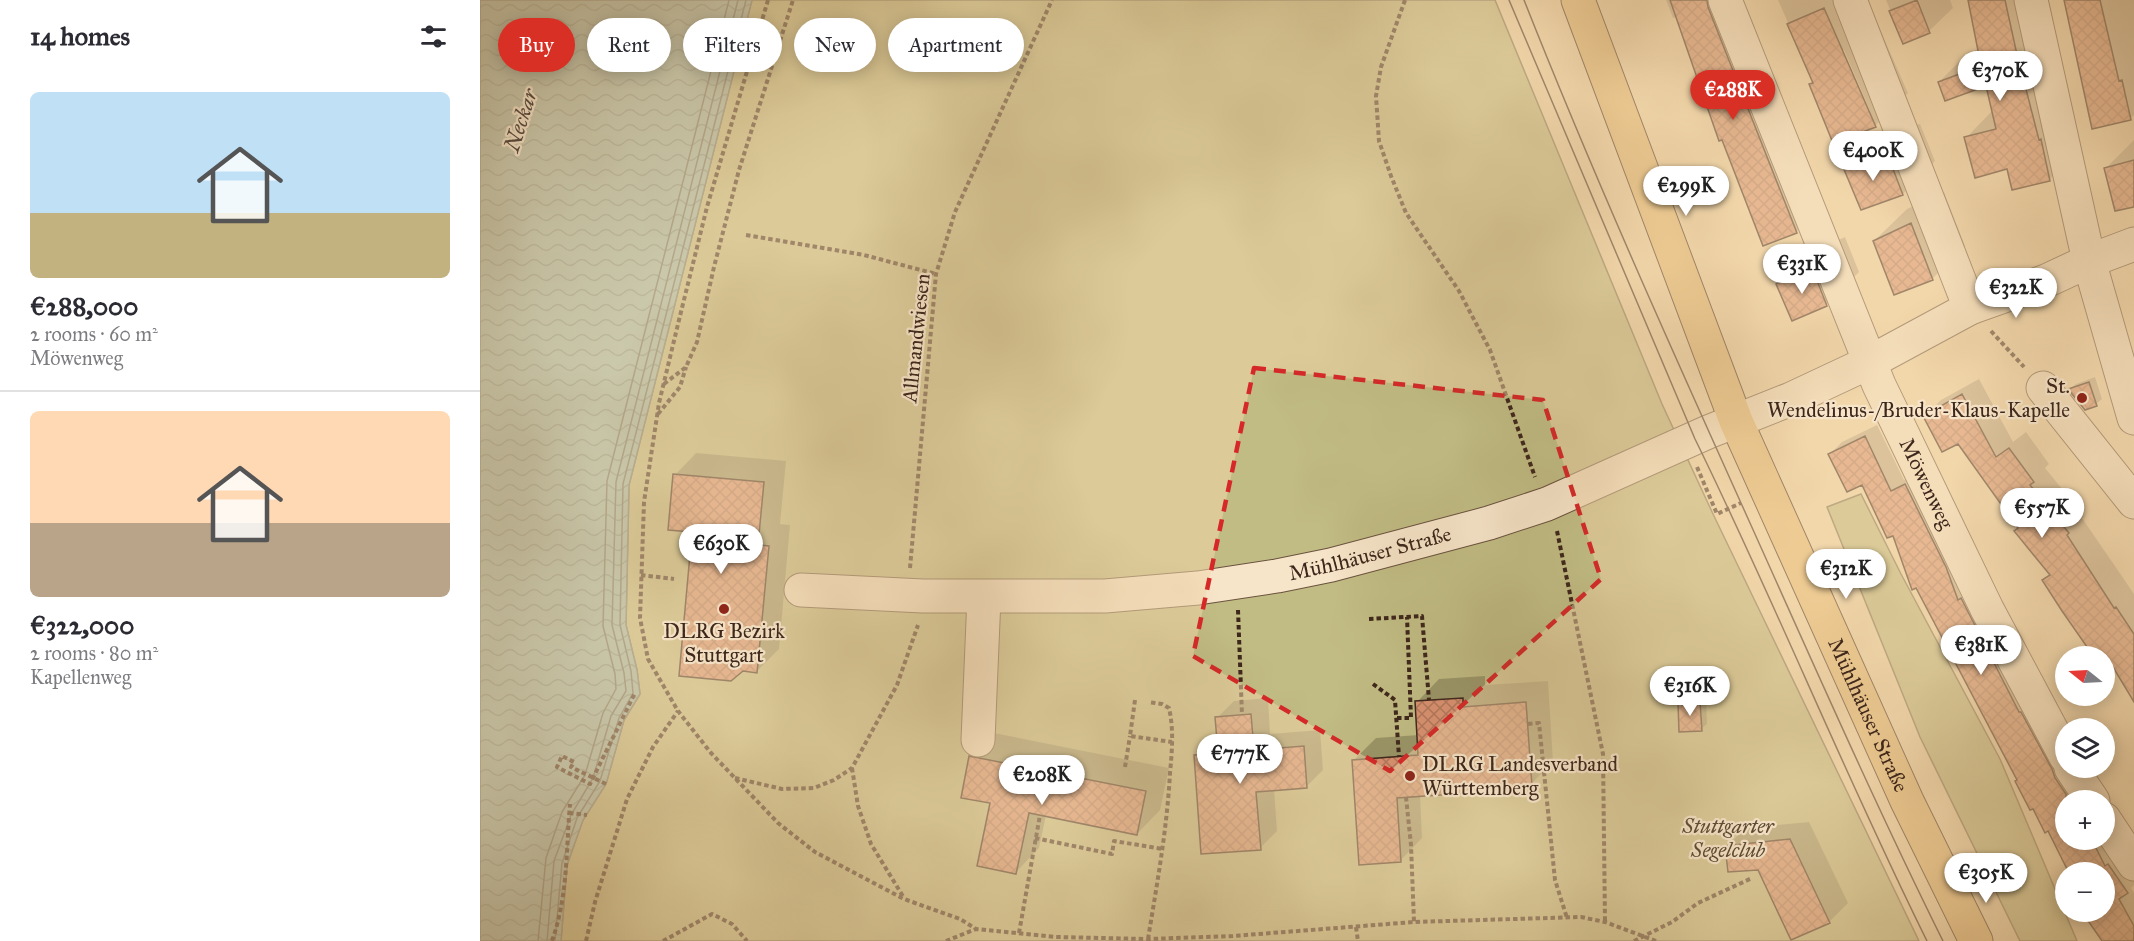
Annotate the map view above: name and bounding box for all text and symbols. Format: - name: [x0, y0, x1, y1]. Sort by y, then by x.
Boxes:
- chip: Buy: [498, 18, 575, 72]
- chip: Rent: [587, 18, 671, 72]
- chip: Filters: [683, 18, 782, 72]
- chip: New: [794, 18, 876, 72]
- chip: Apartment: [888, 18, 1024, 72]
- text: 14 homes: [30, 20, 130, 52]
- icon: filters: [417, 20, 450, 53]
- pin: €370K: [1958, 51, 2042, 102]
- text: €370K: [1972, 58, 2028, 82]
- pin: €288K: [1691, 70, 1775, 121]
- text: €288K: [1704, 77, 1762, 101]
- water label: Neckar: [497, 84, 544, 157]
- icon: home: [186, 131, 294, 239]
- pin: €400K: [1831, 131, 1915, 182]
- text: €400K: [1843, 138, 1903, 162]
- pin: €299K: [1644, 166, 1728, 217]
- text: €299K: [1657, 173, 1715, 197]
- pin: €331K: [1760, 244, 1844, 295]
- text: €331K: [1777, 251, 1827, 275]
- pin: €322K: [1974, 268, 2058, 319]
- street label: Allmandwiesen: [896, 272, 936, 405]
- text: €322K: [1989, 275, 2043, 299]
- text: €288,000: [30, 290, 138, 322]
- text: 2 rooms · 60 m²: [30, 322, 158, 346]
- text: Möwenweg: [30, 346, 123, 370]
- place label: St. Wendelinus-/Bruder-Klaus-Kapelle: [1767, 373, 2070, 423]
- marker: St. Wendelinus-/Bruder-Klaus-Kapelle: [2075, 391, 2089, 405]
- street label: Möwenweg: [1894, 434, 1959, 533]
- icon: home: [186, 450, 294, 558]
- pin: €557K: [2000, 488, 2084, 539]
- text: €557K: [2014, 495, 2070, 519]
- street label: Mühlhäuser Straße: [1287, 521, 1454, 586]
- pin: €630K: [679, 524, 763, 575]
- text: €630K: [693, 531, 749, 555]
- pin: €312K: [1804, 549, 1888, 600]
- text: €312K: [1820, 556, 1872, 580]
- marker: DLRG Bezirk Stuttgart: [717, 602, 731, 616]
- text: €322,000: [30, 609, 134, 641]
- place label: DLRG Bezirk Stuttgart: [663, 618, 785, 668]
- pin: €381K: [1939, 625, 2023, 676]
- text: €381K: [1955, 632, 2007, 656]
- street label: Mühlhäuser Straße: [1822, 634, 1914, 796]
- text: 2 rooms · 80 m²: [30, 641, 158, 665]
- north arrow: [2055, 646, 2115, 706]
- map controls: [2055, 646, 2115, 922]
- text: Kapellenweg: [30, 665, 131, 689]
- pin: €316K: [1648, 666, 1732, 717]
- text: €316K: [1664, 673, 1716, 697]
- button: layers: [2055, 718, 2115, 778]
- pin: €777K: [1198, 734, 1282, 785]
- text: €777K: [1211, 741, 1269, 765]
- place label: DLRG Landesverband Württemberg: [1422, 751, 1619, 801]
- pin: €208K: [1000, 755, 1084, 806]
- text: €208K: [1013, 762, 1071, 786]
- marker: DLRG Landesverband Württemberg: [1403, 769, 1417, 783]
- button: +: [2055, 790, 2115, 850]
- park label: Stuttgarter Segelclub: [1681, 813, 1775, 863]
- pin: €305K: [1944, 853, 2028, 904]
- text: €305K: [1958, 860, 2014, 884]
- button: −: [2055, 862, 2115, 922]

